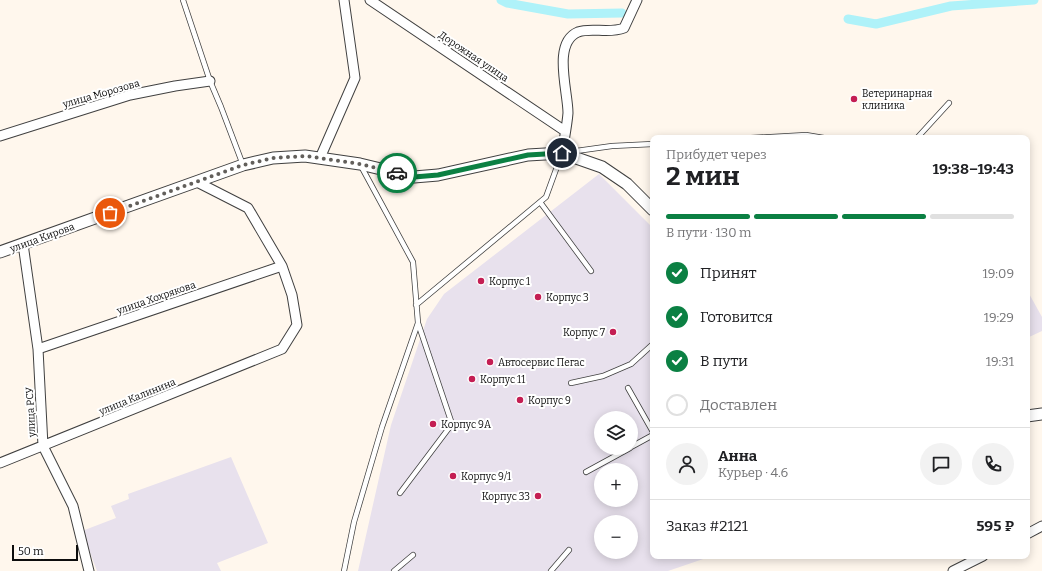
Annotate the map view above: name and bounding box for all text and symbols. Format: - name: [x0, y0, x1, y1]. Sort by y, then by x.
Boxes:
- street label: Дорожная улица: [436, 29, 511, 85]
- street label: улица Морозова: [60, 77, 142, 111]
- place label: Ветеринарная клиника: [862, 88, 933, 112]
- marker: Ветеринарная клиника: [849, 94, 859, 104]
- pin: [545, 136, 579, 170]
- icon: home: [551, 142, 573, 164]
- text: Прибудет через: [666, 147, 767, 162]
- courier: [377, 153, 417, 193]
- text: 19:38–19:43: [932, 160, 1014, 178]
- text: 2 мин: [666, 161, 740, 192]
- icon: car: [386, 162, 408, 184]
- pin: [93, 196, 127, 230]
- icon: bag: [99, 202, 121, 224]
- street label: улица Кирова: [7, 221, 77, 256]
- text: В пути · 130 m: [666, 225, 751, 240]
- icon: check: [666, 262, 688, 284]
- text: Принят: [700, 264, 756, 282]
- text: 19:09: [982, 266, 1014, 281]
- marker: Корпус 1: [476, 276, 486, 286]
- place label: Корпус 1: [489, 276, 530, 288]
- street label: улица Хохрякова: [114, 279, 198, 317]
- marker: Корпус 3: [533, 292, 543, 302]
- place label: Корпус 3: [546, 292, 589, 304]
- icon: check: [666, 306, 688, 328]
- text: Готовится: [700, 308, 773, 326]
- text: 19:29: [984, 310, 1014, 325]
- place label: Корпус 7: [563, 327, 605, 339]
- marker: Корпус 7: [608, 327, 618, 337]
- icon: check: [666, 350, 688, 372]
- text: В пути: [700, 352, 748, 370]
- text: 19:31: [986, 354, 1014, 369]
- marker: Автосервис Пегас: [485, 357, 495, 367]
- place label: Автосервис Пегас: [498, 357, 585, 369]
- marker: Корпус 11: [467, 374, 477, 384]
- place label: Корпус 11: [480, 374, 525, 386]
- street label: улица Калинина: [96, 376, 178, 418]
- street label: улица РСУ: [24, 386, 38, 438]
- marker: Корпус 9: [515, 395, 525, 405]
- place label: Корпус 9: [528, 395, 571, 407]
- text: Доставлен: [700, 396, 777, 414]
- map controls: [594, 411, 638, 559]
- button: layers: [594, 411, 638, 455]
- marker: Корпус 9А: [428, 419, 438, 429]
- place label: Корпус 9А: [441, 419, 492, 431]
- button: person: [666, 443, 708, 485]
- button: chat: [920, 443, 962, 485]
- button: phone: [972, 443, 1014, 485]
- text: Анна: [718, 447, 757, 465]
- button: +: [594, 463, 638, 507]
- text: Курьер · 4.6: [718, 465, 788, 480]
- marker: Корпус 9/1: [448, 471, 458, 481]
- place label: Корпус 9/1: [461, 471, 511, 483]
- place label: Корпус 33: [482, 491, 530, 503]
- marker: Корпус 33: [533, 491, 543, 501]
- button: −: [594, 515, 638, 559]
- text: Заказ #2121: [666, 517, 748, 535]
- text: 595 ₽: [976, 517, 1014, 535]
- scale bar: [12, 543, 78, 562]
- text: 50 m: [18, 545, 44, 558]

